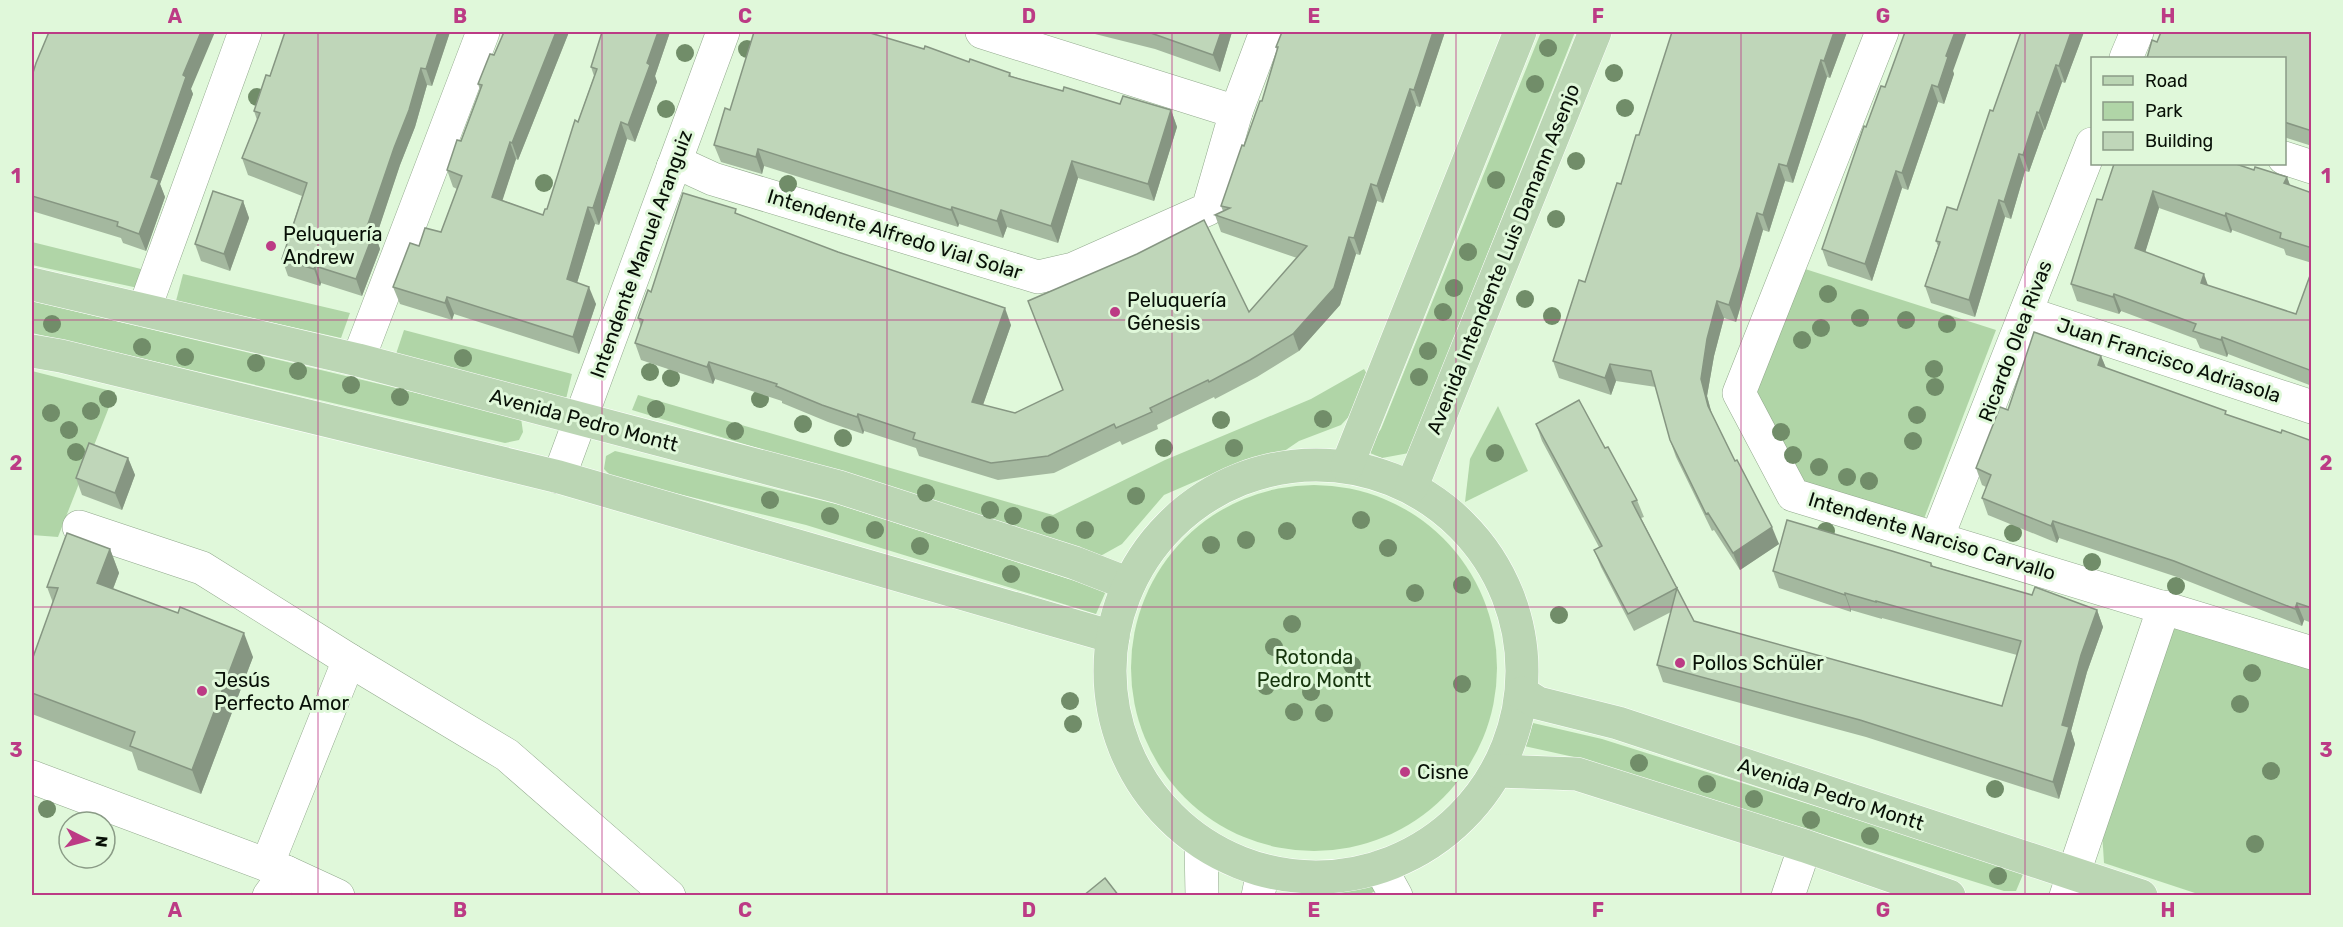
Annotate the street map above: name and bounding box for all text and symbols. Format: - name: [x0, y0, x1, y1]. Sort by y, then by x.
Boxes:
- text: A: [168, 4, 183, 28]
- text: B: [453, 4, 467, 28]
- text: C: [738, 4, 752, 28]
- text: D: [1022, 4, 1036, 28]
- text: E: [1308, 4, 1320, 28]
- text: F: [1592, 4, 1604, 28]
- text: G: [1876, 4, 1890, 28]
- text: H: [2161, 4, 2175, 28]
- legend: [2091, 57, 2286, 165]
- text: Road: [2145, 70, 2188, 92]
- street label: Avenida Intendente Luis Damann Asenjo: [1422, 80, 1584, 438]
- text: Park: [2145, 100, 2183, 122]
- street label: Intendente Manuel Aranguiz: [585, 127, 697, 381]
- text: Building: [2145, 130, 2213, 152]
- text: 1: [11, 164, 21, 188]
- text: 1: [2321, 164, 2331, 188]
- street label: Intendente Alfredo Vial Solar: [765, 184, 1026, 284]
- place label: Peluquería Andrew: [283, 222, 382, 269]
- marker: Peluquería Andrew: [264, 239, 278, 253]
- street label: Ricardo Olea Rivas: [1973, 257, 2057, 425]
- place label: Peluquería Génesis: [1127, 288, 1226, 335]
- marker: Peluquería Génesis: [1108, 305, 1122, 319]
- street label: Juan Francisco Adriasola: [2054, 312, 2284, 408]
- street label: Avenida Pedro Montt: [487, 383, 681, 457]
- text: 2: [10, 451, 23, 475]
- text: 2: [2320, 451, 2333, 475]
- street label: Intendente Narciso Carvallo: [1805, 487, 2059, 585]
- park label: Rotonda Pedro Montt: [1257, 645, 1371, 692]
- place label: Pollos Schüler: [1692, 651, 1824, 675]
- marker: Pollos Schüler: [1673, 656, 1687, 670]
- place label: Jesús Perfecto Amor: [214, 668, 350, 715]
- marker: Jesús Perfecto Amor: [195, 684, 209, 698]
- text: 3: [9, 738, 23, 762]
- text: 3: [2319, 738, 2333, 762]
- street label: Avenida Pedro Montt: [1735, 753, 1927, 835]
- place label: Cisne: [1417, 760, 1469, 784]
- marker: Cisne: [1398, 765, 1412, 779]
- north arrow: [57, 810, 117, 870]
- text: N: [91, 835, 111, 848]
- text: A: [168, 898, 183, 922]
- text: B: [453, 898, 467, 922]
- text: C: [738, 898, 752, 922]
- text: D: [1022, 898, 1036, 922]
- text: E: [1308, 898, 1320, 922]
- text: F: [1592, 898, 1604, 922]
- text: G: [1876, 898, 1890, 922]
- text: H: [2161, 898, 2175, 922]

